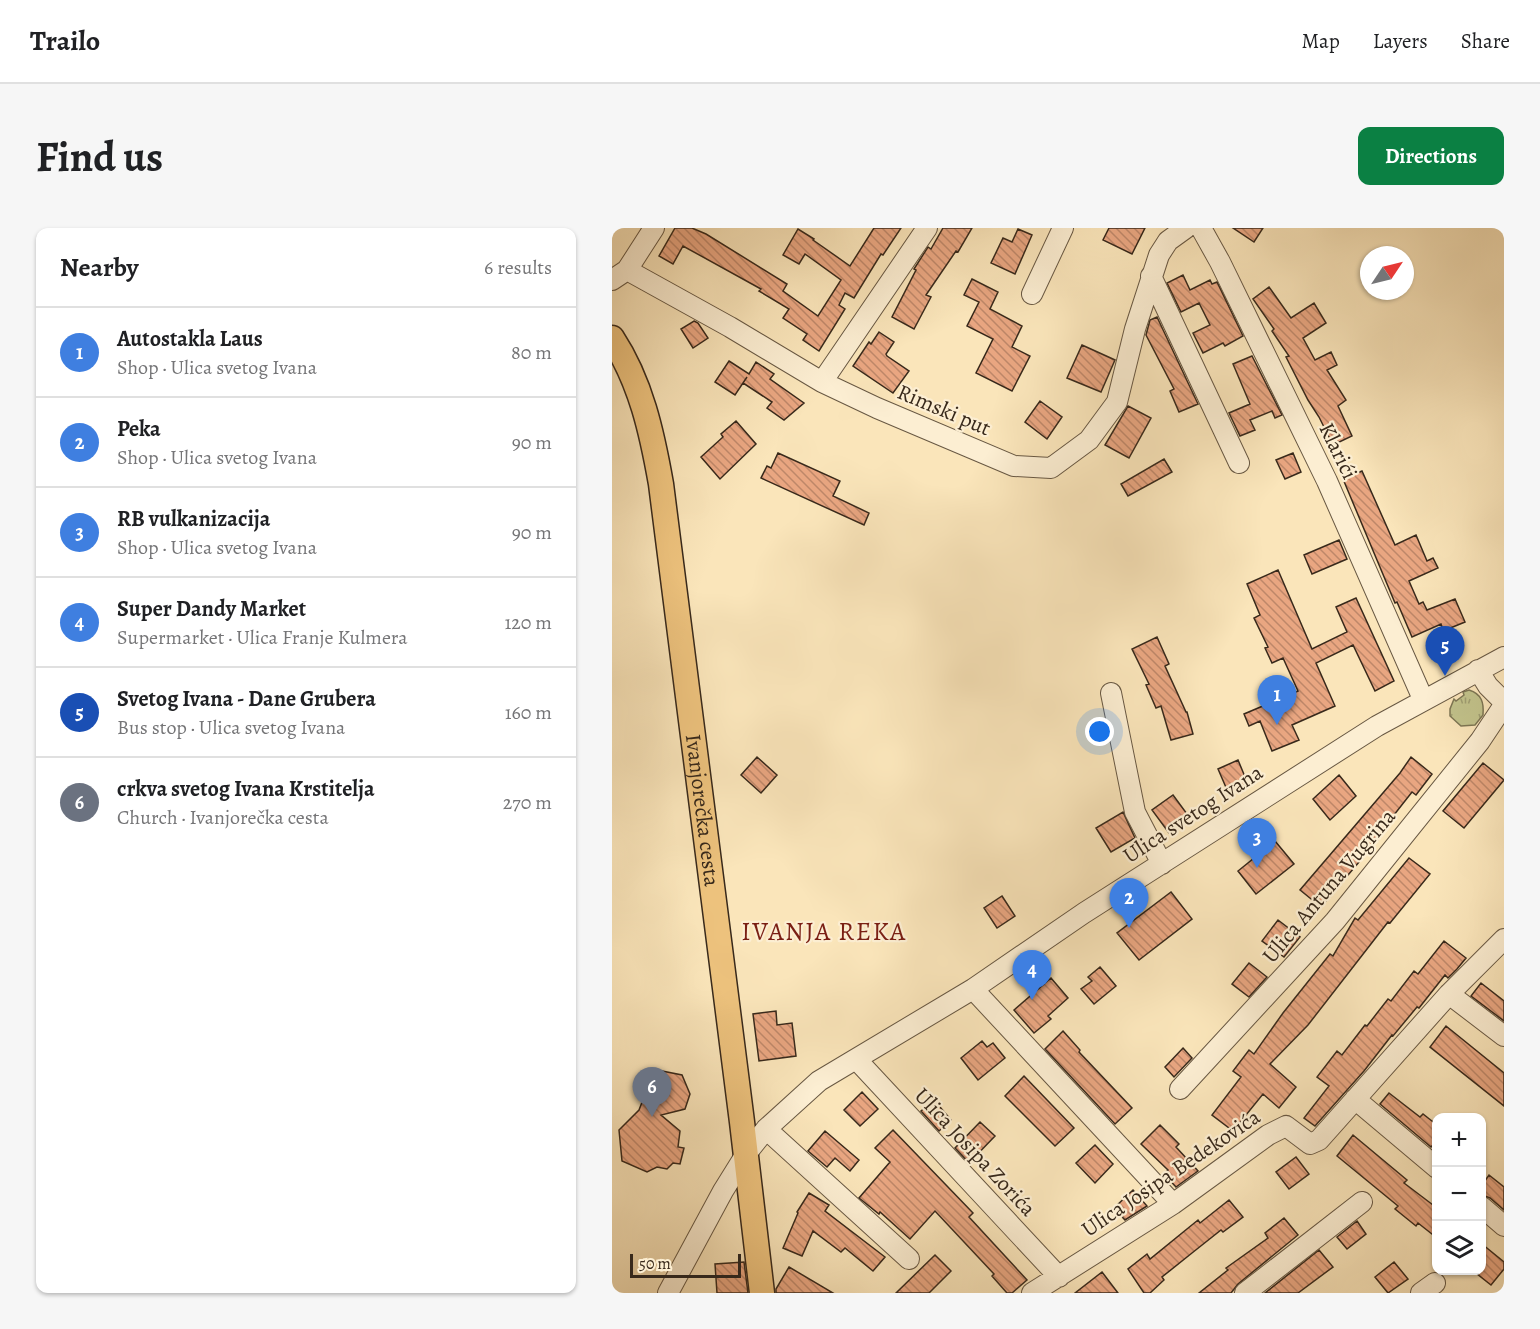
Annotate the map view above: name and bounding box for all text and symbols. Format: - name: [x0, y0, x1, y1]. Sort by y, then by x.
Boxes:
- text: Trailo: [30, 22, 100, 60]
- text: Map: [1301, 27, 1340, 55]
- text: Layers: [1373, 27, 1428, 55]
- text: Share: [1461, 27, 1510, 55]
- button: Directions: [1358, 127, 1504, 185]
- text: Find us: [36, 128, 163, 185]
- north arrow: [1360, 246, 1414, 300]
- text: Nearby: [60, 250, 139, 285]
- text: 6 results: [484, 254, 552, 281]
- text: Autostakla Laus: [117, 324, 263, 354]
- text: 1: [76, 339, 83, 366]
- text: 80 m: [511, 339, 552, 366]
- text: Shop · Ulica svetog Ivana: [117, 354, 317, 381]
- street label: Rimski put: [893, 377, 995, 443]
- text: Peka: [117, 414, 161, 444]
- street label: Klarići: [1311, 418, 1365, 484]
- text: 2: [75, 429, 84, 456]
- text: 90 m: [512, 429, 552, 456]
- text: Shop · Ulica svetog Ivana: [117, 444, 317, 471]
- text: RB vulkanizacija: [117, 504, 270, 534]
- text: 3: [75, 519, 84, 546]
- text: 90 m: [512, 519, 552, 546]
- text: Shop · Ulica svetog Ivana: [117, 534, 317, 561]
- text: Super Dandy Market: [117, 594, 306, 624]
- text: 4: [75, 609, 84, 636]
- text: 120 m: [504, 609, 552, 636]
- text: Supermarket · Ulica Franje Kulmera: [117, 624, 408, 651]
- pin: 5: [1426, 626, 1464, 676]
- pin: 1: [1258, 676, 1296, 725]
- text: Svetog Ivana - Dane Grubera: [117, 684, 376, 714]
- text: 5: [75, 699, 84, 726]
- text: 160 m: [505, 699, 552, 726]
- text: Bus stop · Ulica svetog Ivana: [117, 714, 345, 741]
- your location: [1085, 717, 1114, 746]
- street label: Ivanjorečka cesta: [678, 732, 727, 889]
- street label: Ulica svetog Ivana: [1117, 757, 1269, 871]
- text: crkva svetog Ivana Krstitelja: [117, 774, 375, 804]
- text: 6: [75, 789, 84, 816]
- text: 270 m: [503, 789, 552, 816]
- street label: Ulica Antuna Vugrina: [1256, 802, 1403, 970]
- text: Church · Ivanjorečka cesta: [117, 804, 329, 831]
- pin: 3: [1238, 818, 1276, 868]
- pin: 2: [1110, 878, 1148, 928]
- district label: IVANJA REKA: [741, 914, 907, 949]
- pin: 4: [1012, 950, 1052, 1000]
- pin: 6: [632, 1068, 672, 1117]
- street label: Ulica Josipa Zorića: [907, 1081, 1043, 1223]
- street label: Ulica Josipa Bedekovića: [1076, 1102, 1267, 1244]
- map controls: [1432, 1113, 1486, 1275]
- button: +: [1432, 1113, 1486, 1167]
- button: −: [1432, 1167, 1486, 1221]
- button: layers: [1432, 1221, 1486, 1275]
- scale bar: [630, 1251, 741, 1278]
- text: 50 m: [639, 1253, 671, 1275]

